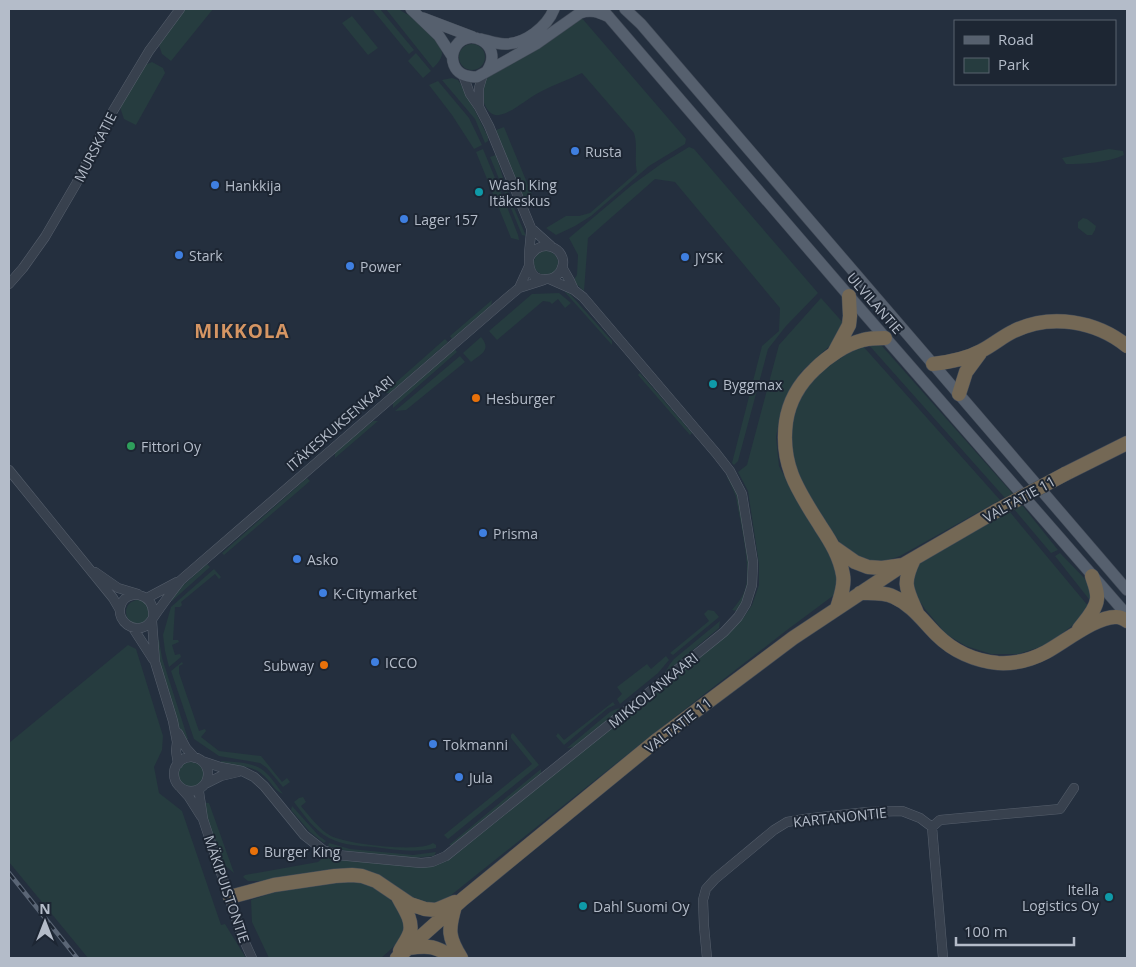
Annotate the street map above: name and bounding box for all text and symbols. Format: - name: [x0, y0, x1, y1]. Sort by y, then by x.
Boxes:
- legend: [954, 20, 1116, 85]
- text: Road: [998, 29, 1034, 49]
- text: Park: [998, 54, 1029, 74]
- street label: MURSKATIE: [69, 109, 121, 185]
- place label: Rusta: [585, 142, 622, 161]
- marker: Rusta: [569, 145, 581, 157]
- place label: Wash King Itäkeskus: [489, 175, 557, 210]
- place label: Hankkija: [225, 176, 281, 195]
- marker: Hankkija: [209, 179, 221, 191]
- marker: Wash King Itäkeskus: [473, 186, 485, 198]
- place label: Lager 157: [414, 210, 478, 229]
- marker: Lager 157: [398, 213, 410, 225]
- place label: Stark: [189, 246, 223, 265]
- place label: JYSK: [693, 248, 723, 267]
- marker: Stark: [173, 249, 185, 261]
- marker: JYSK: [679, 251, 691, 263]
- place label: Power: [360, 257, 402, 276]
- marker: Power: [344, 260, 356, 272]
- street label: ULVILANTIE: [843, 268, 907, 338]
- district label: MIKKOLA: [194, 318, 290, 344]
- street label: ITÄKESKUKSENKAARI: [282, 371, 398, 475]
- place label: Byggmax: [723, 375, 783, 394]
- marker: Byggmax: [707, 378, 719, 390]
- place label: Hesburger: [486, 389, 555, 408]
- marker: Hesburger: [470, 392, 482, 404]
- place label: Fittori Oy: [141, 437, 202, 456]
- marker: Fittori Oy: [125, 440, 137, 452]
- street label: VALTATIE 11: [979, 471, 1059, 527]
- place label: Prisma: [493, 524, 538, 543]
- marker: Prisma: [477, 527, 489, 539]
- place label: Asko: [307, 550, 338, 569]
- marker: Asko: [291, 553, 303, 565]
- place label: K-Citymarket: [333, 584, 417, 603]
- marker: K-Citymarket: [317, 587, 329, 599]
- street label: MIKKOLANKAARI: [604, 648, 702, 732]
- place label: ICCO: [385, 653, 418, 672]
- place label: Subway: [264, 656, 315, 675]
- marker: ICCO: [369, 656, 381, 668]
- marker: Subway: [318, 659, 330, 671]
- street label: VALTATIE 11: [641, 693, 715, 757]
- place label: Tokmanni: [443, 735, 508, 754]
- marker: Tokmanni: [427, 738, 439, 750]
- place label: Jula: [467, 768, 493, 787]
- marker: Jula: [453, 771, 465, 783]
- street label: KARTANONTIE: [792, 803, 888, 831]
- street label: MÄKIPUISTONTIE: [200, 833, 254, 945]
- place label: Burger King: [264, 842, 341, 861]
- marker: Burger King: [248, 845, 260, 857]
- place label: Itella Logistics Oy: [1022, 880, 1100, 915]
- marker: Itella Logistics Oy: [1103, 891, 1115, 903]
- north arrow: [20, 897, 70, 947]
- place label: Dahl Suomi Oy: [593, 897, 690, 916]
- text: N: [39, 899, 51, 918]
- marker: Dahl Suomi Oy: [577, 900, 589, 912]
- scale bar: [956, 914, 1074, 946]
- text: 100 m: [964, 921, 1008, 941]

